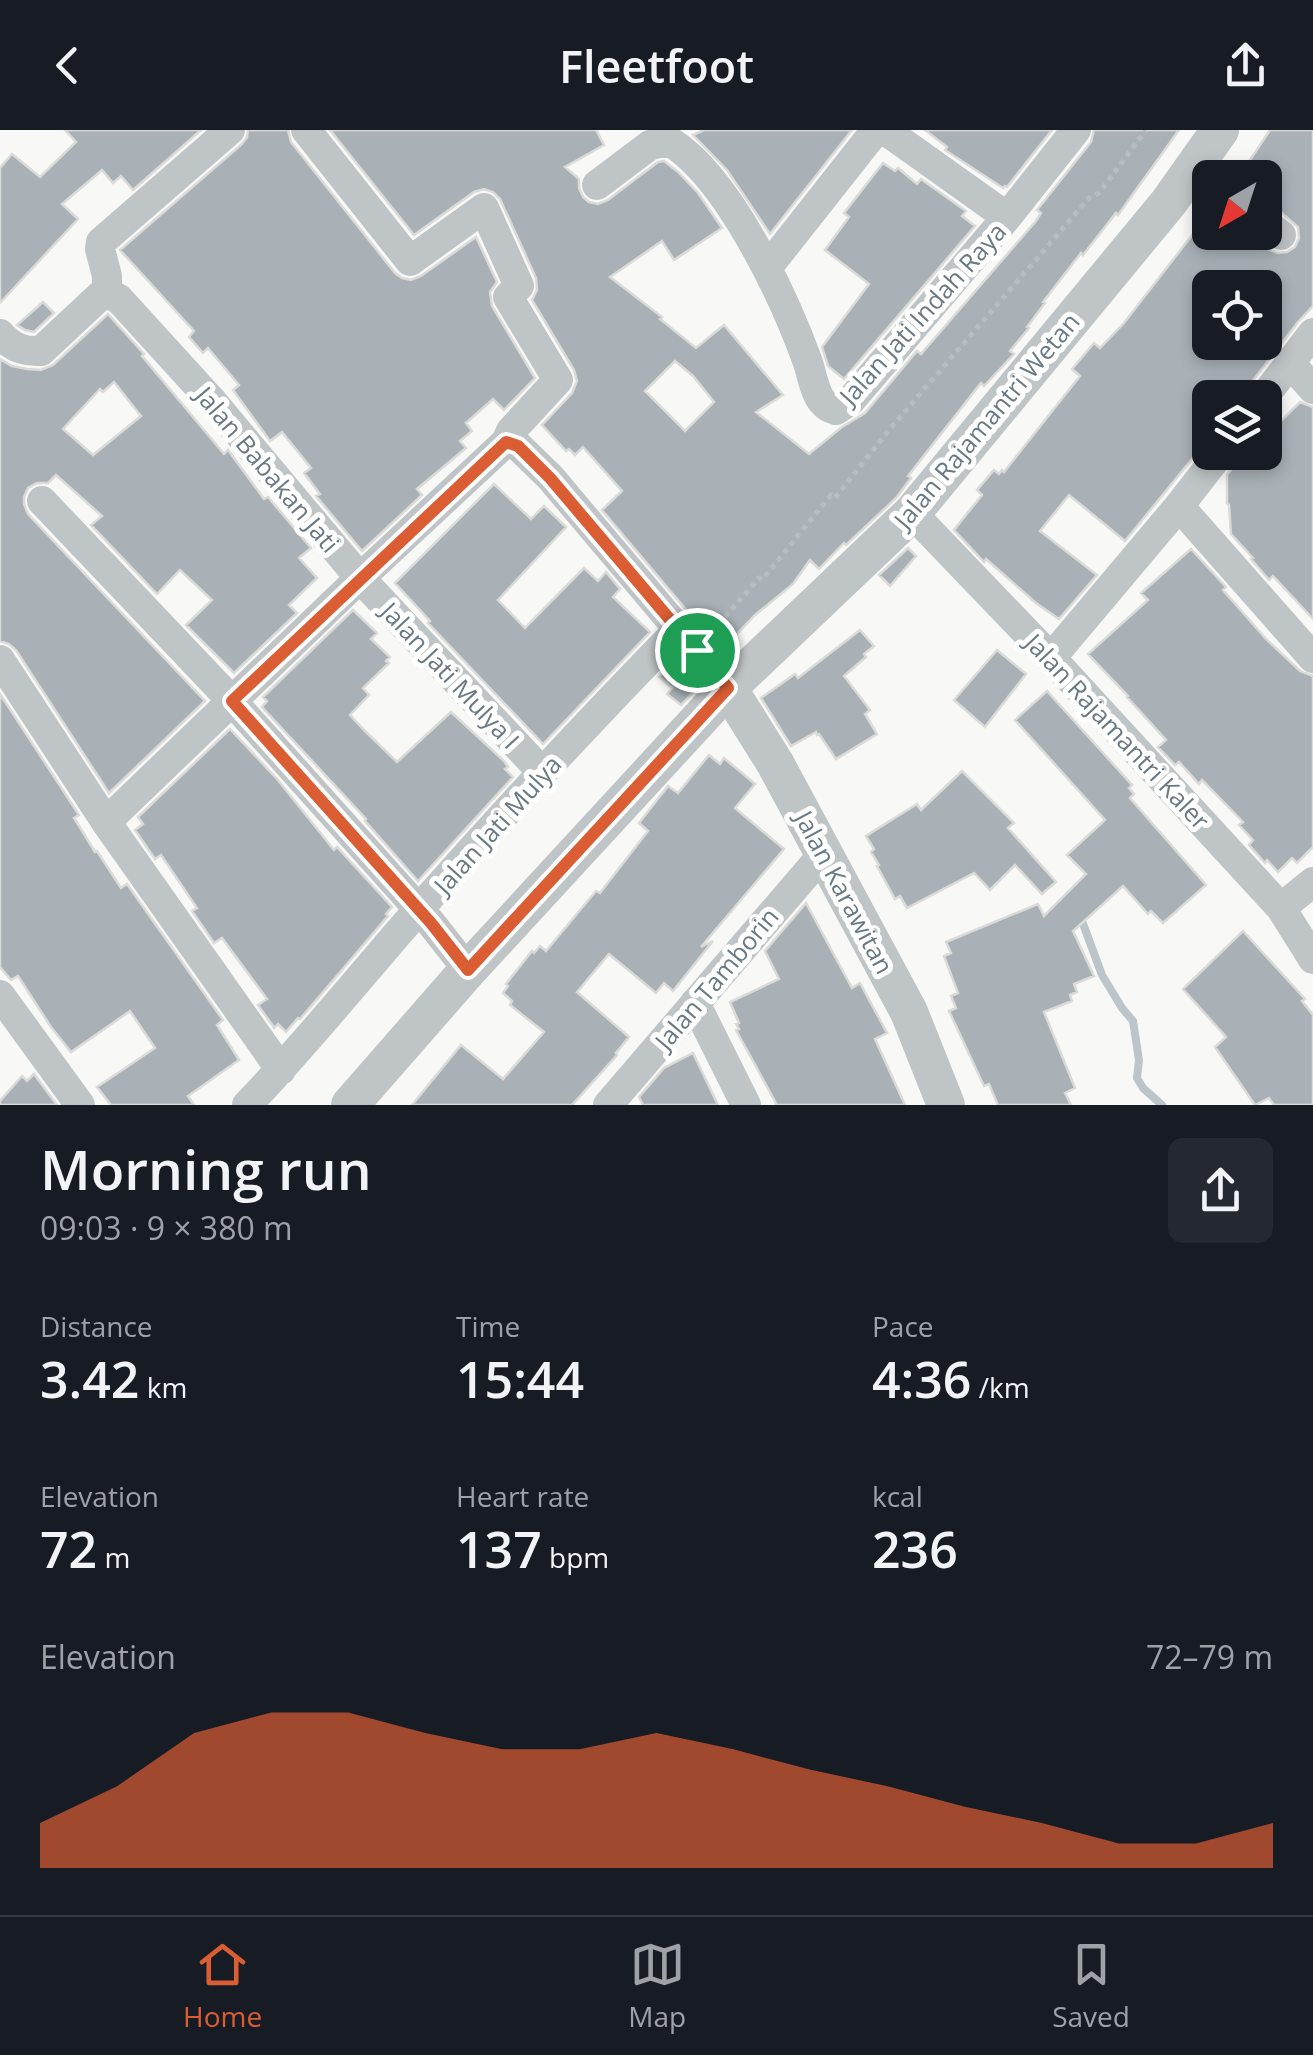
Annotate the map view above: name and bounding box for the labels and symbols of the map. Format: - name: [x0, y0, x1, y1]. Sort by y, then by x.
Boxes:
- north arrow: [1192, 160, 1282, 250]
- street label: Jalan Jati Indah Raya: [830, 215, 1013, 413]
- street label: Jalan Rajamantri Wetan: [884, 305, 1086, 537]
- street label: Jalan Babakan Jati: [187, 377, 347, 559]
- street label: Jalan Jati Mulya I: [373, 593, 528, 756]
- pin: [655, 608, 740, 693]
- street label: Jalan Rajamantri Kaler: [1017, 624, 1218, 836]
- street label: Jalan Jati Mulya: [424, 747, 568, 902]
- street label: Jalan Karawitan: [787, 803, 902, 979]
- street label: Jalan Tamborin: [645, 900, 785, 1058]

